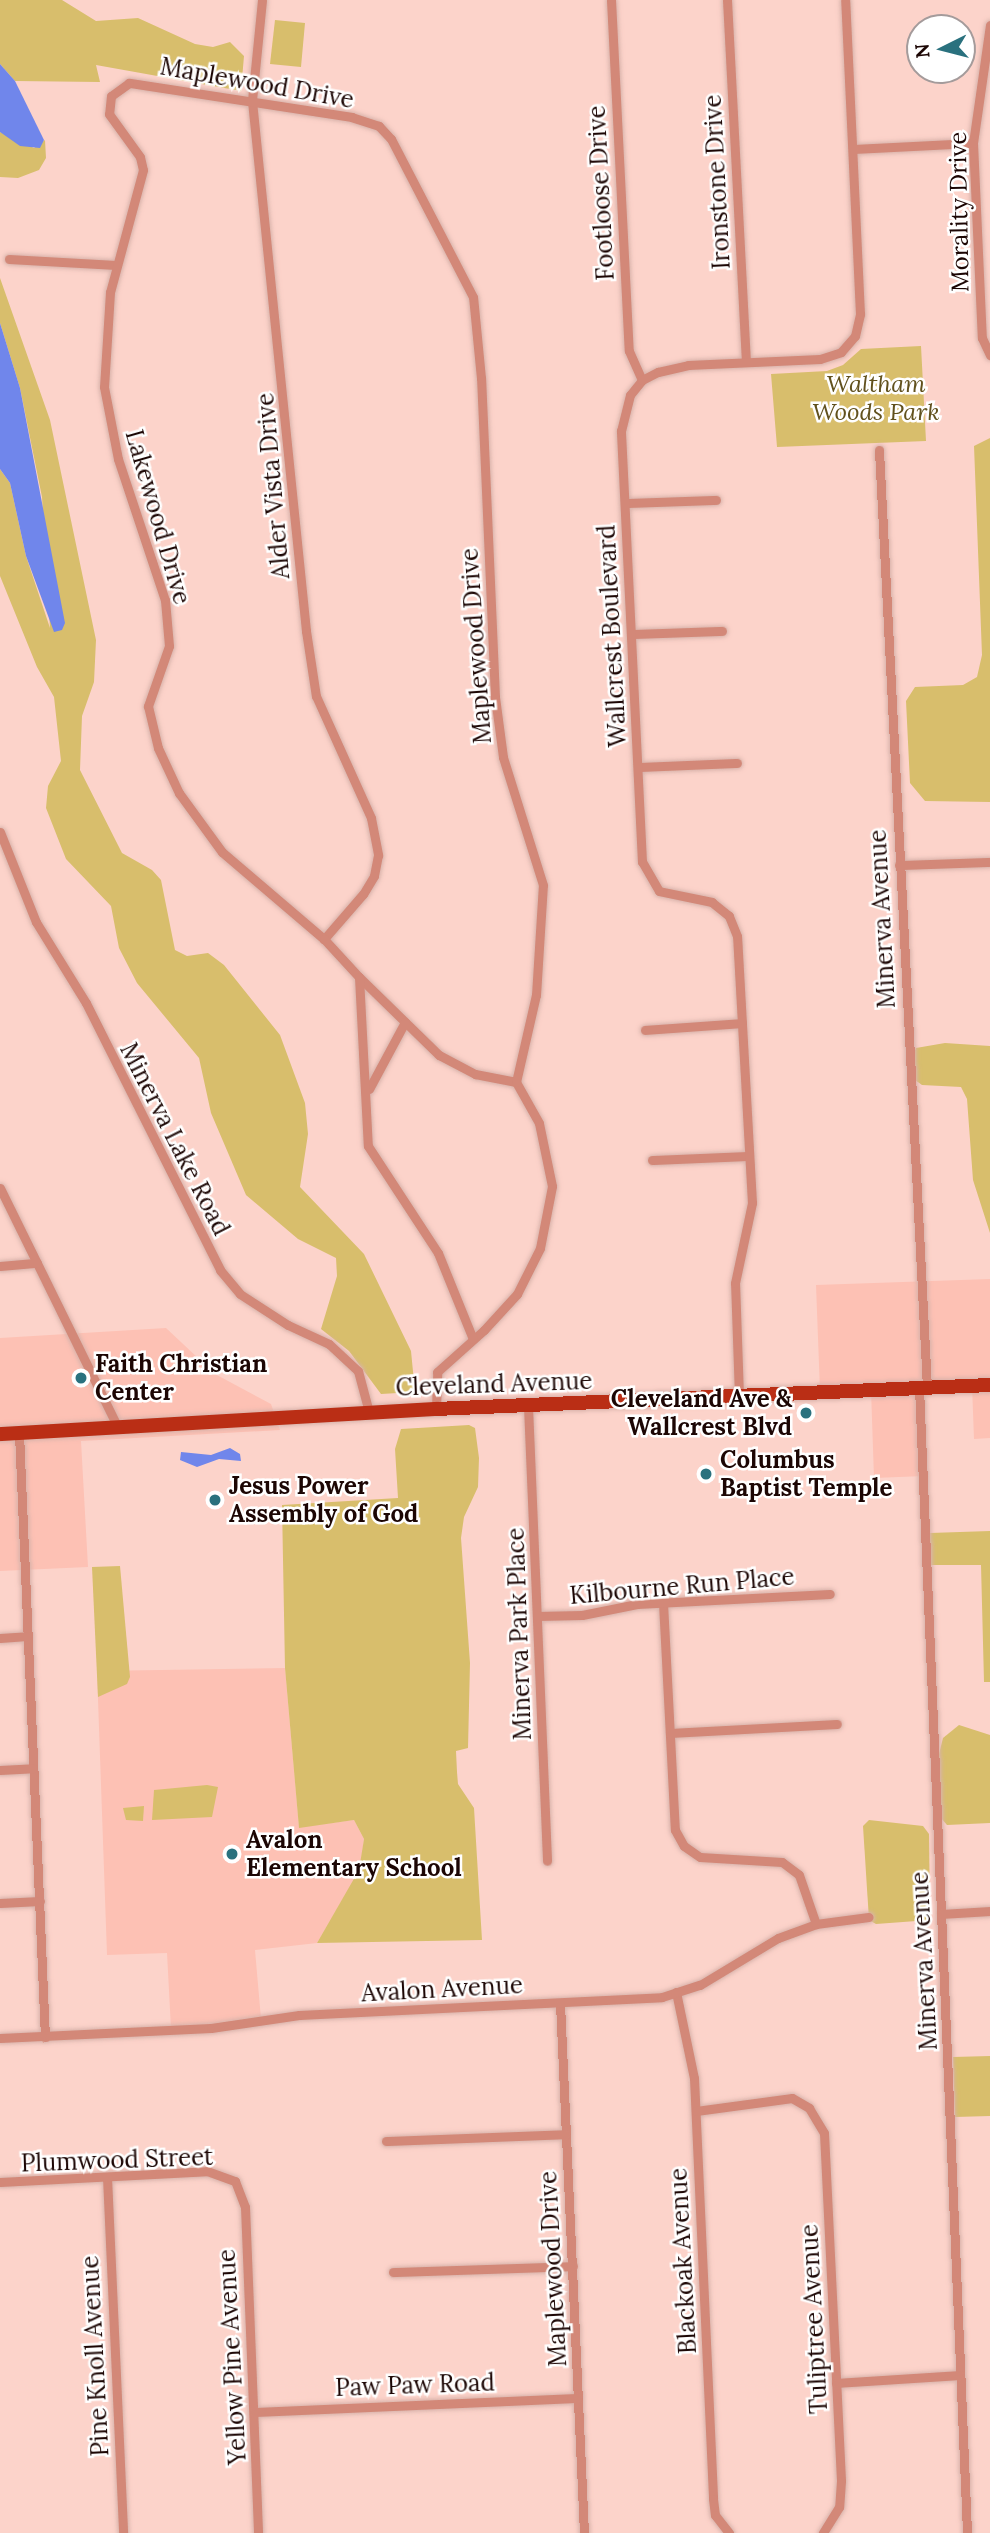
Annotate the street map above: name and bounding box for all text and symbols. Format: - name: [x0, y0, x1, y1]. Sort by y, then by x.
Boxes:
- north arrow: [906, 14, 976, 84]
- text: N: [909, 42, 935, 60]
- street label: Maplewood Drive: [158, 52, 356, 114]
- street label: Ironstone Drive: [698, 94, 736, 270]
- street label: Footloose Drive: [582, 105, 620, 281]
- street label: Morality Drive: [943, 132, 975, 292]
- park label: Waltham Woods Park: [812, 370, 940, 426]
- street label: Alder Vista Drive: [251, 392, 295, 580]
- street label: Lakewood Drive: [119, 426, 197, 608]
- street label: Wallcrest Boulevard: [592, 524, 632, 748]
- street label: Maplewood Drive: [455, 547, 497, 745]
- street label: Minerva Avenue: [863, 829, 901, 1009]
- street label: Minerva Lake Road: [114, 1038, 236, 1240]
- place label: Faith Christian Center: [95, 1350, 267, 1406]
- street label: Cleveland Avenue: [395, 1366, 593, 1402]
- marker: Faith Christian Center: [73, 1370, 89, 1386]
- place label: Cleveland Ave & Wallcrest Blvd: [611, 1385, 792, 1441]
- marker: Cleveland Ave & Wallcrest Blvd: [798, 1405, 814, 1421]
- place label: Columbus Baptist Temple: [720, 1446, 892, 1502]
- marker: Columbus Baptist Temple: [698, 1466, 714, 1482]
- place label: Jesus Power Assembly of God: [229, 1472, 418, 1528]
- marker: Jesus Power Assembly of God: [207, 1492, 223, 1508]
- street label: Minerva Park Place: [501, 1527, 537, 1741]
- street label: Kilbourne Run Place: [568, 1562, 796, 1610]
- place label: Avalon Elementary School: [246, 1826, 462, 1882]
- marker: Avalon Elementary School: [224, 1846, 240, 1862]
- street label: Minerva Avenue: [905, 1871, 943, 2051]
- street label: Avalon Avenue: [361, 1970, 523, 2008]
- street label: Plumwood Street: [20, 2142, 214, 2178]
- street label: Blackoak Avenue: [664, 2167, 702, 2355]
- street label: Maplewood Drive: [533, 2170, 573, 2368]
- street label: Tuliptree Avenue: [795, 2223, 833, 2415]
- street label: Yellow Pine Avenue: [212, 2248, 252, 2466]
- street label: Pine Knoll Avenue: [75, 2255, 115, 2457]
- street label: Paw Paw Road: [335, 2368, 495, 2402]

